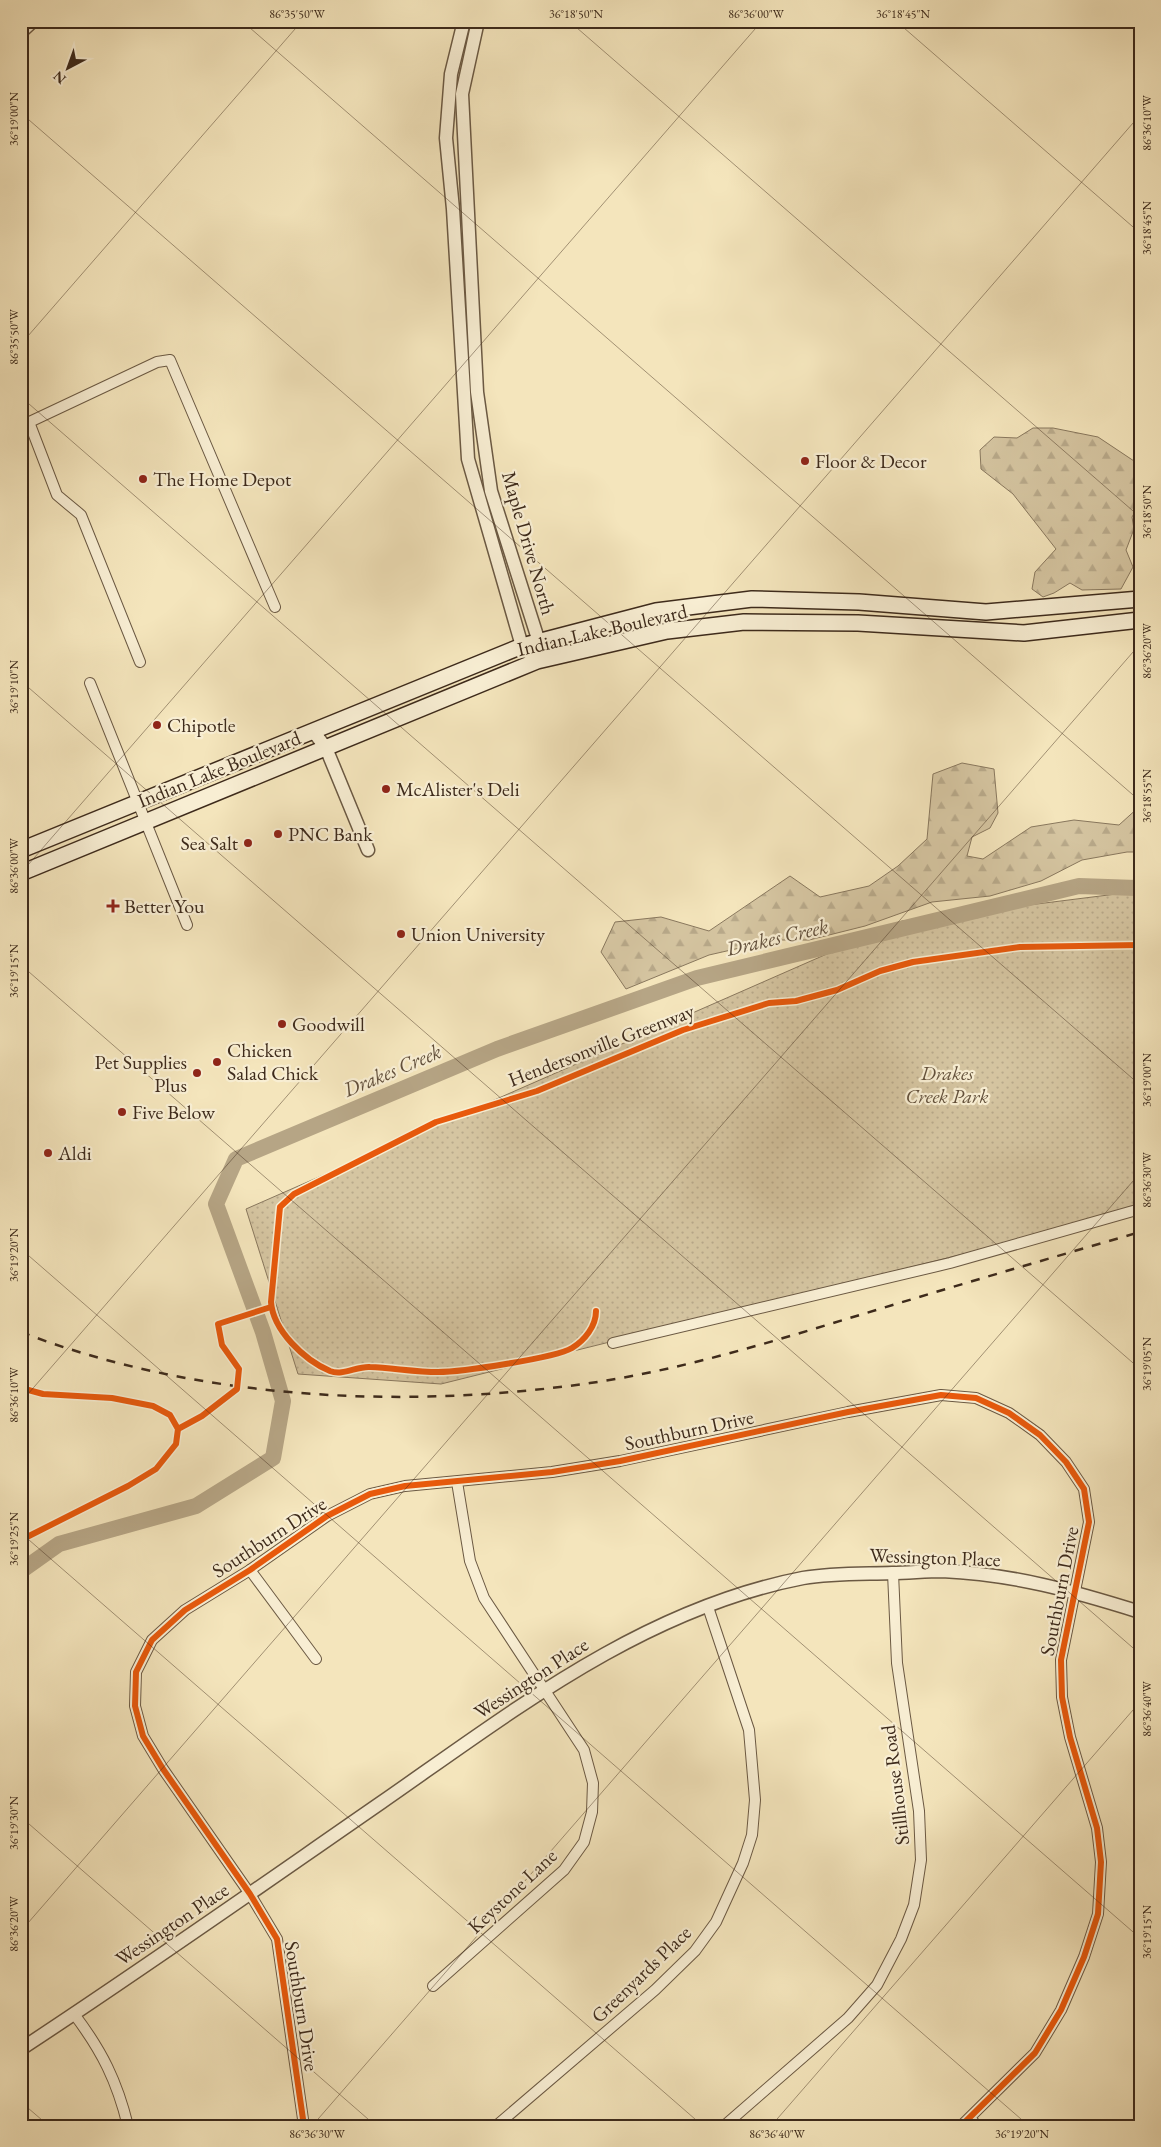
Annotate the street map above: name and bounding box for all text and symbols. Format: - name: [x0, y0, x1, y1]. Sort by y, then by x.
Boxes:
- text: 86°35'50"W: [269, 6, 326, 22]
- text: 36°18'50"N: [549, 6, 603, 22]
- text: 86°36'00"W: [728, 6, 785, 22]
- text: 36°18'45"N: [876, 6, 930, 22]
- north arrow: [42, 42, 92, 92]
- text: N: [49, 67, 70, 88]
- text: 36°19'00"N: [6, 92, 22, 146]
- text: 86°36'10"W: [1139, 94, 1155, 151]
- text: 36°18'45"N: [1139, 201, 1155, 255]
- text: 86°35'50"W: [6, 308, 22, 365]
- place label: Floor & Decor: [815, 448, 927, 474]
- marker: Floor & Decor: [799, 455, 811, 467]
- place label: The Home Depot: [153, 466, 292, 492]
- street label: Maple Drive North: [496, 468, 562, 618]
- marker: The Home Depot: [137, 473, 149, 485]
- text: 36°18'50"N: [1139, 485, 1155, 539]
- street label: Indian Lake Boulevard: [514, 598, 690, 662]
- text: 86°36'20"W: [1139, 622, 1155, 679]
- text: 36°19'10"N: [6, 660, 22, 714]
- place label: Chipotle: [167, 712, 236, 738]
- marker: Chipotle: [151, 719, 163, 731]
- street label: Indian Lake Boulevard: [134, 724, 305, 814]
- text: 36°18'55"N: [1139, 769, 1155, 823]
- place label: McAlister's Deli: [396, 776, 520, 802]
- marker: McAlister's Deli: [380, 783, 392, 795]
- place label: PNC Bank: [288, 821, 373, 847]
- marker: PNC Bank: [272, 828, 284, 840]
- place label: Sea Salt: [181, 830, 239, 856]
- text: 86°36'00"W: [6, 837, 22, 894]
- marker: Sea Salt: [242, 837, 254, 849]
- place label: Better You: [124, 893, 205, 919]
- marker: Better You: [106, 899, 120, 913]
- water label: Drakes Creek: [722, 912, 831, 962]
- place label: Union University: [411, 921, 545, 947]
- marker: Union University: [395, 928, 407, 940]
- text: 36°19'15"N: [6, 944, 22, 998]
- street label: Hendersonville Greenway: [504, 997, 698, 1092]
- place label: Goodwill: [292, 1011, 365, 1037]
- marker: Goodwill: [276, 1018, 288, 1030]
- place label: Chicken Salad Chick: [227, 1037, 319, 1086]
- water label: Drakes Creek: [338, 1037, 446, 1103]
- place label: Pet Supplies Plus: [95, 1049, 187, 1098]
- text: 36°19'00"N: [1139, 1053, 1155, 1107]
- marker: Chicken Salad Chick: [211, 1056, 223, 1068]
- park label: Drakes Creek Park: [906, 1060, 988, 1109]
- marker: Pet Supplies Plus: [191, 1067, 203, 1079]
- place label: Five Below: [132, 1099, 215, 1125]
- marker: Five Below: [116, 1106, 128, 1118]
- place label: Aldi: [57, 1140, 92, 1166]
- marker: Aldi: [42, 1147, 54, 1159]
- text: 86°36'30"W: [1139, 1151, 1155, 1208]
- text: 36°19'20"N: [6, 1228, 22, 1282]
- text: 36°19'05"N: [1139, 1337, 1155, 1391]
- text: 86°36'10"W: [6, 1366, 22, 1423]
- street label: Southburn Drive: [622, 1404, 756, 1456]
- street label: Southburn Drive: [207, 1490, 331, 1584]
- text: 36°19'25"N: [6, 1512, 22, 1566]
- street label: Southburn Drive: [1034, 1524, 1084, 1658]
- street label: Wessington Place: [869, 1542, 1001, 1572]
- street label: Wessington Place: [469, 1631, 593, 1725]
- text: 86°36'40"W: [1139, 1680, 1155, 1737]
- street label: Stillhouse Road: [875, 1723, 915, 1847]
- text: 36°19'30"N: [6, 1796, 22, 1850]
- street label: Keystone Lane: [462, 1843, 562, 1939]
- street label: Wessington Place: [110, 1876, 234, 1971]
- text: 86°36'20"W: [6, 1895, 22, 1952]
- text: 36°19'15"N: [1139, 1905, 1155, 1959]
- street label: Greenyards Place: [585, 1920, 697, 2028]
- street label: Southburn Drive: [279, 1939, 325, 2073]
- text: 86°36'30"W: [289, 2126, 346, 2142]
- text: 86°36'40"W: [749, 2126, 806, 2142]
- text: 36°19'20"N: [995, 2126, 1049, 2142]

